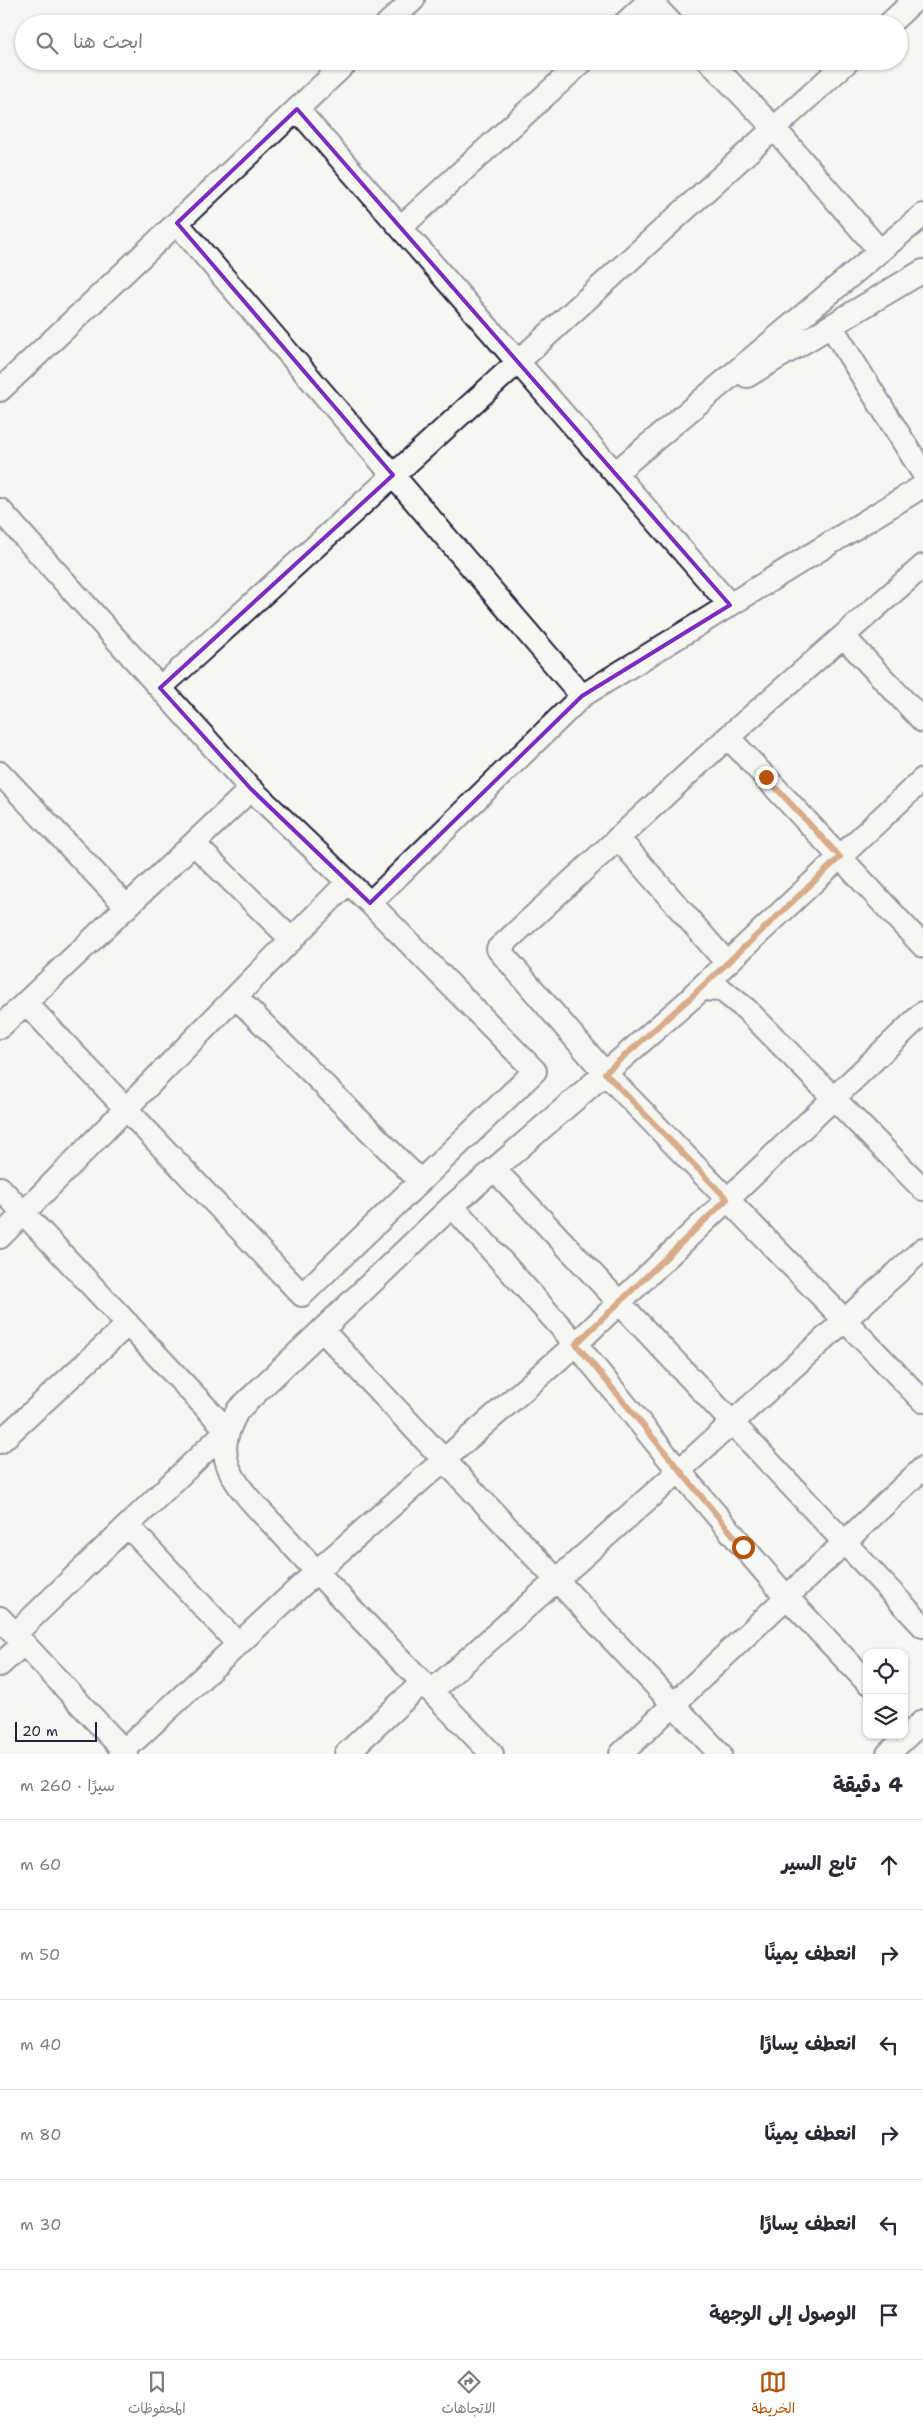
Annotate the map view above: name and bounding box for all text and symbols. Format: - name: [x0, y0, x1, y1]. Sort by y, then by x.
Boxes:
- search box: [15, 15, 908, 70]
- icon: search: [33, 29, 61, 57]
- text: ابحث هنا: [73, 29, 143, 54]
- route end: [755, 766, 778, 789]
- route start: [732, 1536, 755, 1559]
- map controls: [863, 1649, 908, 1739]
- button: locate: [863, 1649, 908, 1694]
- button: layers: [863, 1694, 908, 1739]
- scale bar: [15, 1719, 98, 1742]
- text: 20 m: [22, 1722, 58, 1740]
- text: 4 دقيقة: [833, 1771, 903, 1799]
- text: سيرًا · 260 m: [20, 1775, 115, 1796]
- text: تابع السير: [782, 1851, 856, 1876]
- icon: ahead: [875, 1851, 903, 1879]
- text: 60 m: [20, 1854, 61, 1875]
- text: انعطف يمينًا: [765, 1941, 856, 1966]
- icon: right: [875, 1941, 903, 1969]
- text: 50 m: [20, 1944, 60, 1965]
- text: انعطف يسارًا: [760, 2031, 856, 2056]
- icon: left: [875, 2031, 903, 2059]
- text: 40 m: [20, 2034, 62, 2055]
- text: انعطف يمينًا: [765, 2121, 856, 2146]
- icon: right: [875, 2121, 903, 2149]
- text: 80 m: [20, 2124, 61, 2145]
- text: انعطف يسارًا: [760, 2211, 856, 2236]
- icon: left: [875, 2211, 903, 2239]
- text: 30 m: [20, 2214, 61, 2235]
- text: الوصول إلى الوجهة: [709, 2301, 856, 2326]
- icon: arrive: [875, 2301, 903, 2329]
- tab: المحفوظات: [128, 2368, 186, 2421]
- tab: الاتجاهات: [441, 2368, 496, 2421]
- tab: الخريطة: [751, 2368, 795, 2421]

